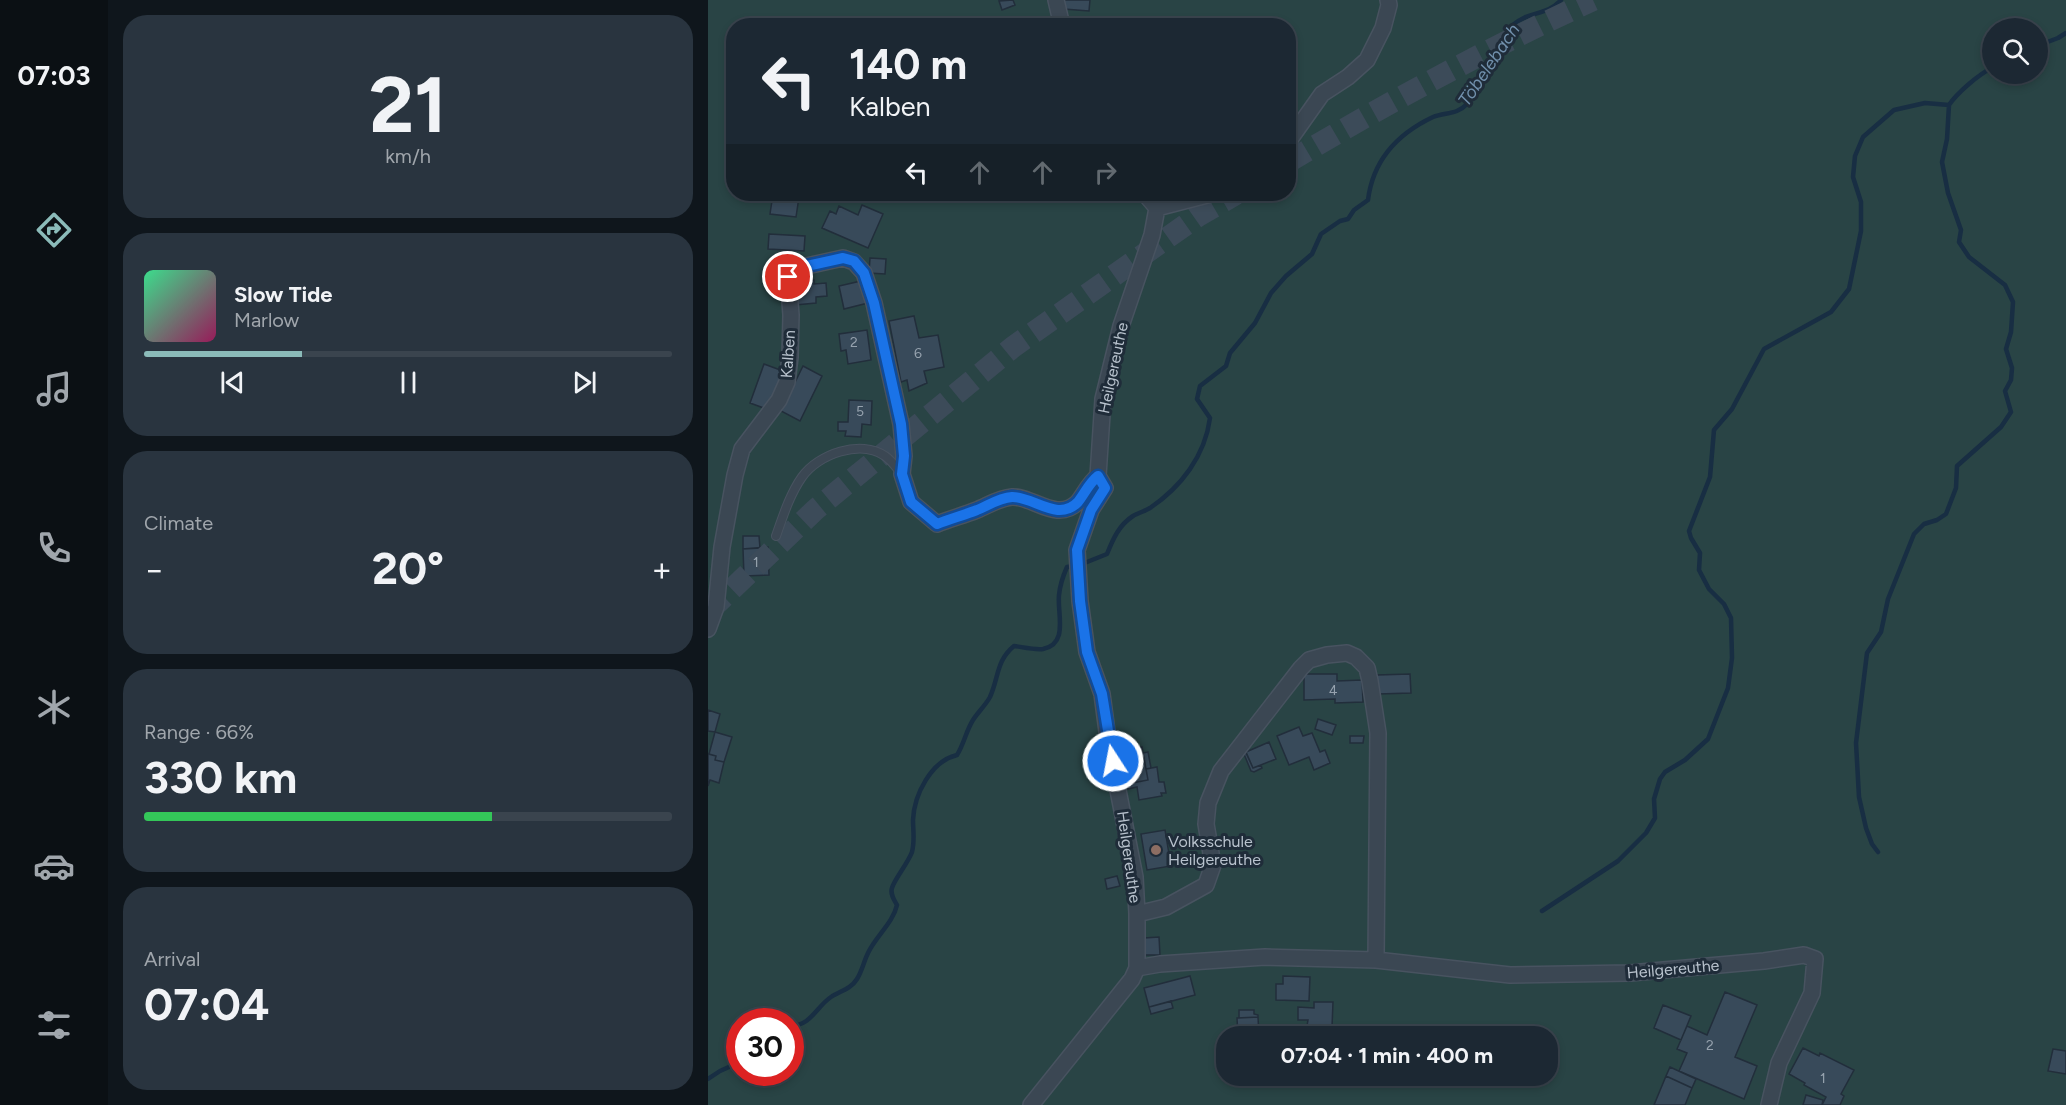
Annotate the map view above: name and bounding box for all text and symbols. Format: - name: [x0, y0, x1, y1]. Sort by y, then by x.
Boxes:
- map controls: [1982, 18, 2048, 84]
- button: search: [1982, 18, 2048, 84]
- water label: Töbelebach: [1453, 20, 1525, 110]
- text: 140 m: [849, 39, 967, 90]
- icon: left: [750, 42, 828, 120]
- text: 21: [369, 58, 447, 152]
- text: 07:03: [17, 59, 91, 92]
- text: Kalben: [849, 90, 931, 123]
- text: km/h: [385, 144, 431, 168]
- icon: left: [900, 156, 933, 189]
- icon: ahead: [963, 156, 996, 189]
- icon: ahead: [1026, 156, 1059, 189]
- icon: right: [1089, 156, 1122, 189]
- icon: directions: [33, 209, 75, 251]
- pin: [762, 251, 813, 302]
- icon: arrive: [771, 260, 804, 293]
- text: Slow Tide: [234, 281, 333, 308]
- text: Marlow: [234, 308, 299, 332]
- street label: Heilgereuthe: [1094, 320, 1132, 415]
- street label: Kalben: [777, 329, 799, 379]
- house number: 2: [850, 334, 858, 351]
- house number: 6: [914, 345, 922, 362]
- icon: previous: [216, 366, 249, 399]
- icon: pause: [392, 366, 425, 399]
- icon: next: [568, 366, 601, 399]
- icon: music: [33, 368, 75, 410]
- house number: 5: [856, 403, 864, 420]
- text: Climate: [144, 511, 213, 535]
- icon: phone: [33, 527, 75, 569]
- text: 20°: [372, 541, 444, 595]
- text: −: [144, 550, 165, 589]
- text: +: [651, 550, 672, 589]
- house number: 1: [753, 554, 759, 571]
- house number: 4: [1329, 682, 1338, 699]
- icon: climate: [33, 686, 75, 728]
- text: Range · 66%: [144, 720, 254, 744]
- position arrow: [1081, 729, 1145, 793]
- text: 330 km: [144, 750, 297, 804]
- street label: Heilgereuthe: [1113, 810, 1145, 905]
- place label: Volksschule Heilgereuthe: [1168, 832, 1261, 869]
- marker: Volksschule Heilgereuthe: [1149, 843, 1163, 857]
- icon: car: [33, 845, 75, 887]
- text: Arrival: [144, 947, 200, 971]
- street label: Heilgereuthe: [1626, 955, 1720, 983]
- text: 07:04: [144, 977, 269, 1031]
- icon: filters: [33, 1004, 75, 1046]
- speed limit sign: 30: [726, 1008, 804, 1086]
- house number: 2: [1706, 1037, 1714, 1054]
- text: 07:04 · 1 min · 400 m: [1281, 1042, 1493, 1069]
- house number: 1: [1820, 1070, 1826, 1087]

